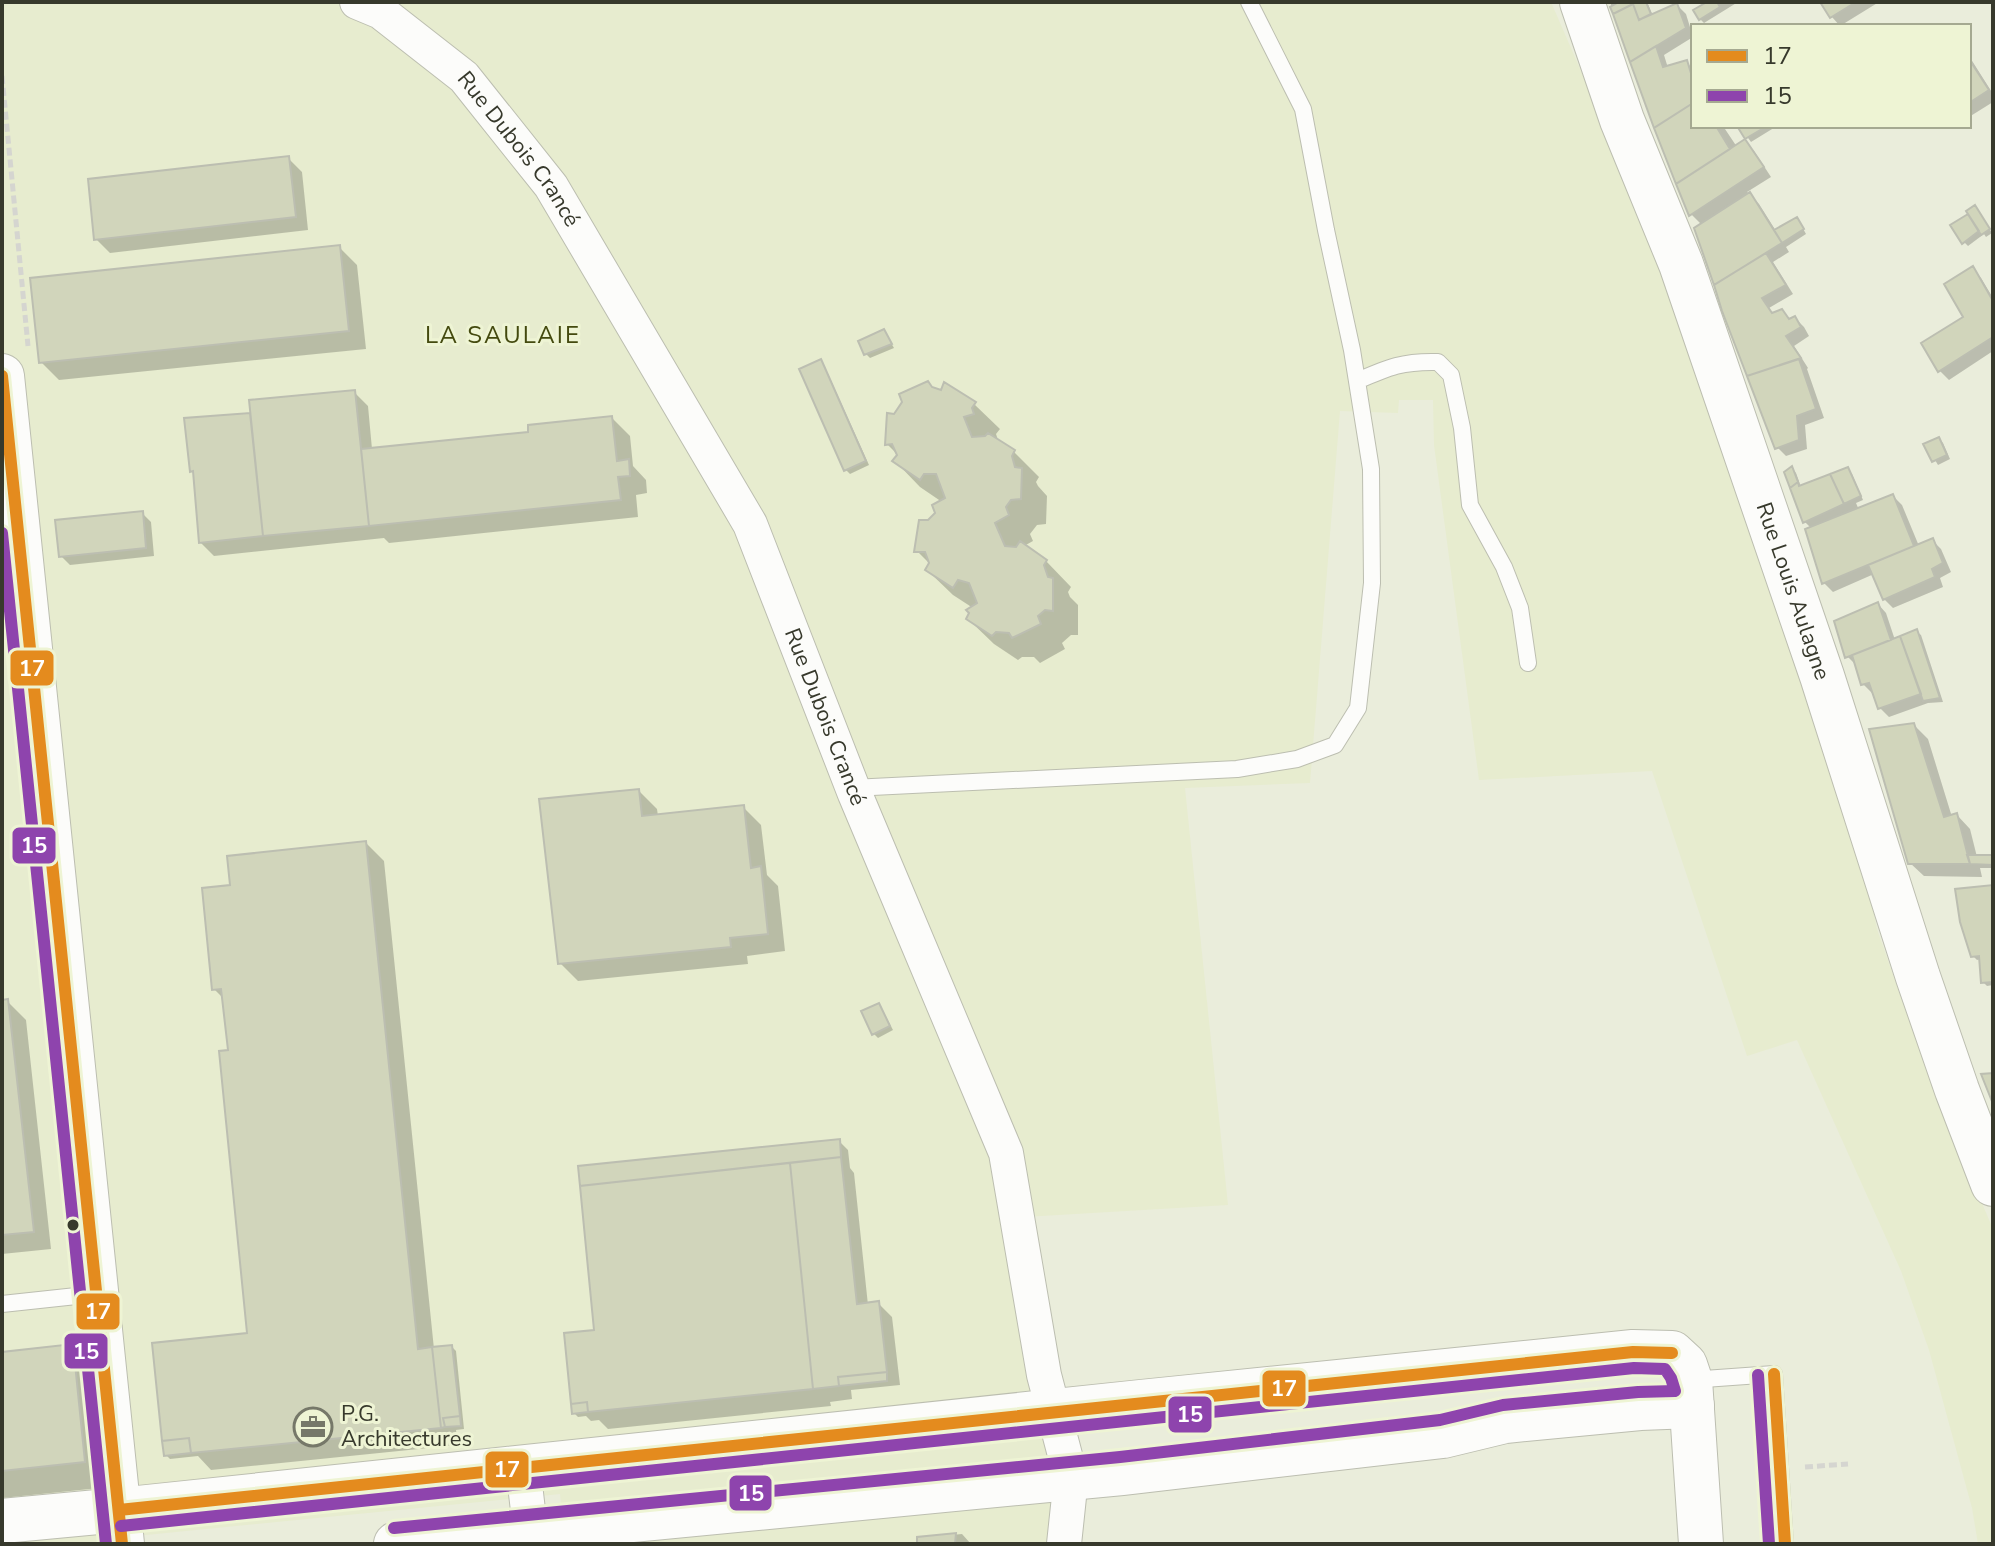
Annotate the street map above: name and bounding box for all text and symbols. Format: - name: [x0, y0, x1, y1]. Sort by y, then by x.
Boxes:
- legend: [1691, 24, 1971, 128]
- text: 17: [1763, 40, 1792, 72]
- street label: Rue Dubois Crancé: [450, 65, 587, 232]
- text: 15: [1763, 80, 1792, 112]
- district label: LA SAULAIE: [425, 319, 581, 351]
- street label: Rue Louis Aulagne: [1749, 498, 1837, 684]
- street label: Rue Dubois Crancé: [777, 624, 873, 810]
- line badge: 17: [9, 649, 55, 687]
- text: 17: [19, 654, 45, 684]
- line badge: 15: [11, 826, 57, 865]
- text: 15: [21, 831, 47, 861]
- unlabelled marker: [65, 1217, 81, 1233]
- line badge: 17: [75, 1292, 121, 1331]
- text: 17: [85, 1297, 111, 1327]
- line badge: 15: [63, 1332, 109, 1370]
- text: 15: [73, 1337, 99, 1367]
- line badge: 17: [1261, 1369, 1307, 1408]
- text: 17: [1271, 1374, 1297, 1404]
- line badge: 15: [1167, 1395, 1213, 1434]
- place label: P.G. Architectures: [341, 1399, 472, 1454]
- text: 15: [1177, 1400, 1203, 1430]
- office icon: P.G. Architectures: [292, 1406, 334, 1448]
- line badge: 17: [484, 1450, 530, 1489]
- text: 17: [494, 1455, 520, 1485]
- line badge: 15: [728, 1474, 773, 1512]
- text: 15: [738, 1479, 764, 1509]

